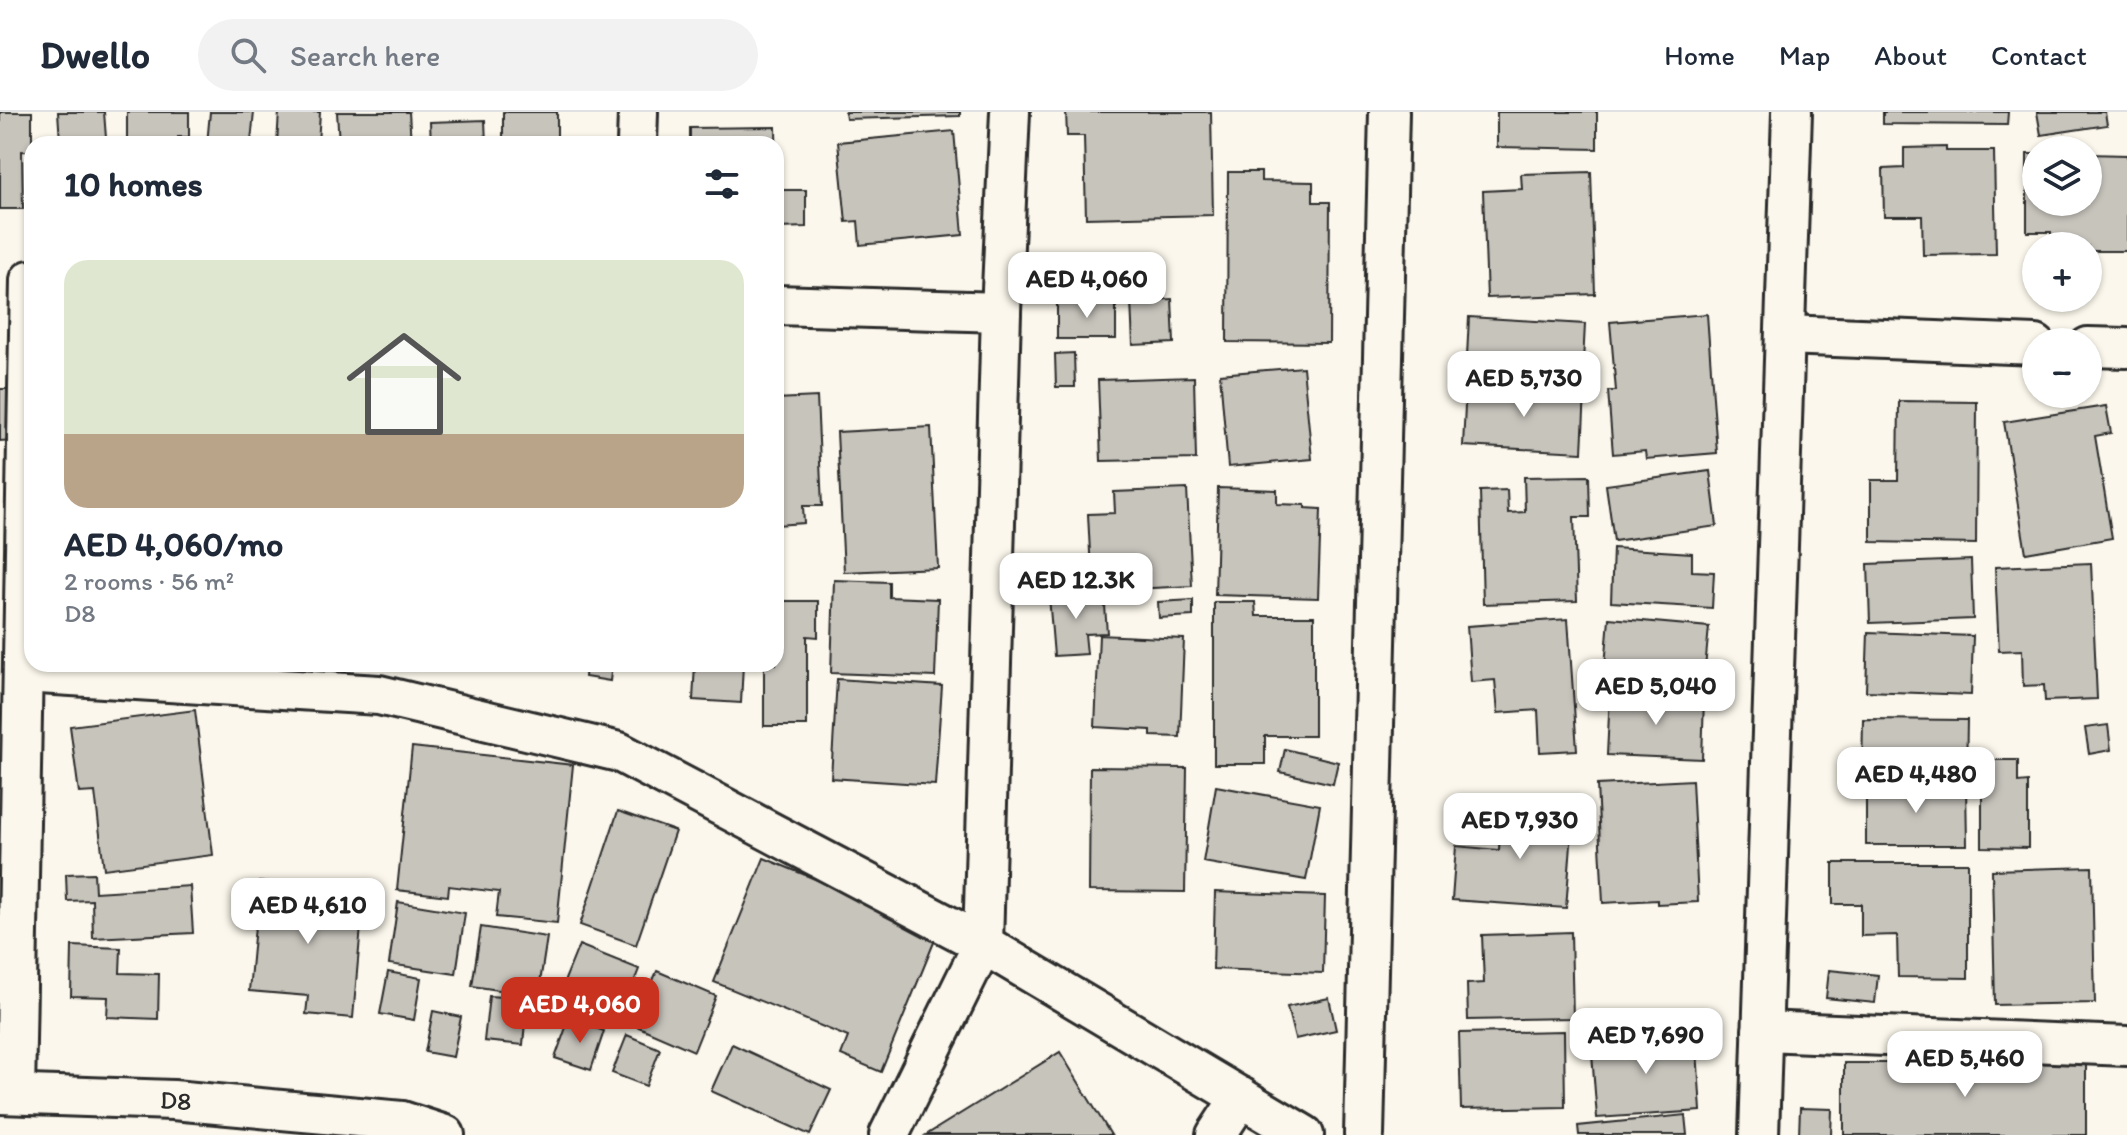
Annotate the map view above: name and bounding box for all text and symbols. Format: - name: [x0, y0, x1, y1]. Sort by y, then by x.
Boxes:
- search box: [198, 19, 758, 91]
- text: Dwello: [40, 32, 150, 78]
- icon: search: [226, 33, 270, 77]
- text: Search here: [290, 37, 440, 74]
- text: Home: [1664, 38, 1735, 72]
- text: Map: [1779, 38, 1830, 72]
- text: About: [1874, 38, 1947, 72]
- text: Contact: [1991, 38, 2087, 72]
- map controls: [2022, 136, 2102, 408]
- button: layers: [2022, 136, 2102, 216]
- icon: filters: [700, 162, 744, 206]
- text: 10 homes: [64, 164, 203, 205]
- button: +: [2022, 232, 2102, 312]
- pin: AED 4,060: [995, 252, 1179, 320]
- text: AED 4,060: [1026, 262, 1148, 294]
- icon: home: [332, 312, 476, 456]
- button: −: [2022, 328, 2102, 408]
- pin: AED 5,730: [1432, 351, 1616, 419]
- text: AED 5,730: [1465, 361, 1583, 393]
- text: AED 4,060/mo: [64, 524, 283, 565]
- pin: AED 12.3K: [984, 553, 1168, 621]
- text: AED 12.3K: [1018, 563, 1134, 595]
- text: 2 rooms · 56 m²: [64, 565, 234, 597]
- text: D8: [64, 597, 95, 629]
- pin: AED 5,040: [1564, 659, 1748, 727]
- text: AED 5,040: [1595, 669, 1717, 701]
- pin: AED 4,480: [1824, 747, 2008, 815]
- text: AED 4,480: [1855, 757, 1977, 789]
- pin: AED 7,930: [1428, 793, 1612, 861]
- text: AED 7,930: [1461, 803, 1579, 835]
- pin: AED 4,610: [216, 878, 400, 946]
- text: AED 4,610: [249, 888, 367, 920]
- pin: AED 4,060: [488, 977, 672, 1045]
- text: AED 4,060: [519, 987, 641, 1019]
- pin: AED 7,690: [1554, 1008, 1738, 1076]
- text: AED 7,690: [1588, 1018, 1704, 1050]
- pin: AED 5,460: [1873, 1031, 2057, 1099]
- text: AED 5,460: [1905, 1041, 2025, 1073]
- street label: D8: [160, 1084, 193, 1118]

